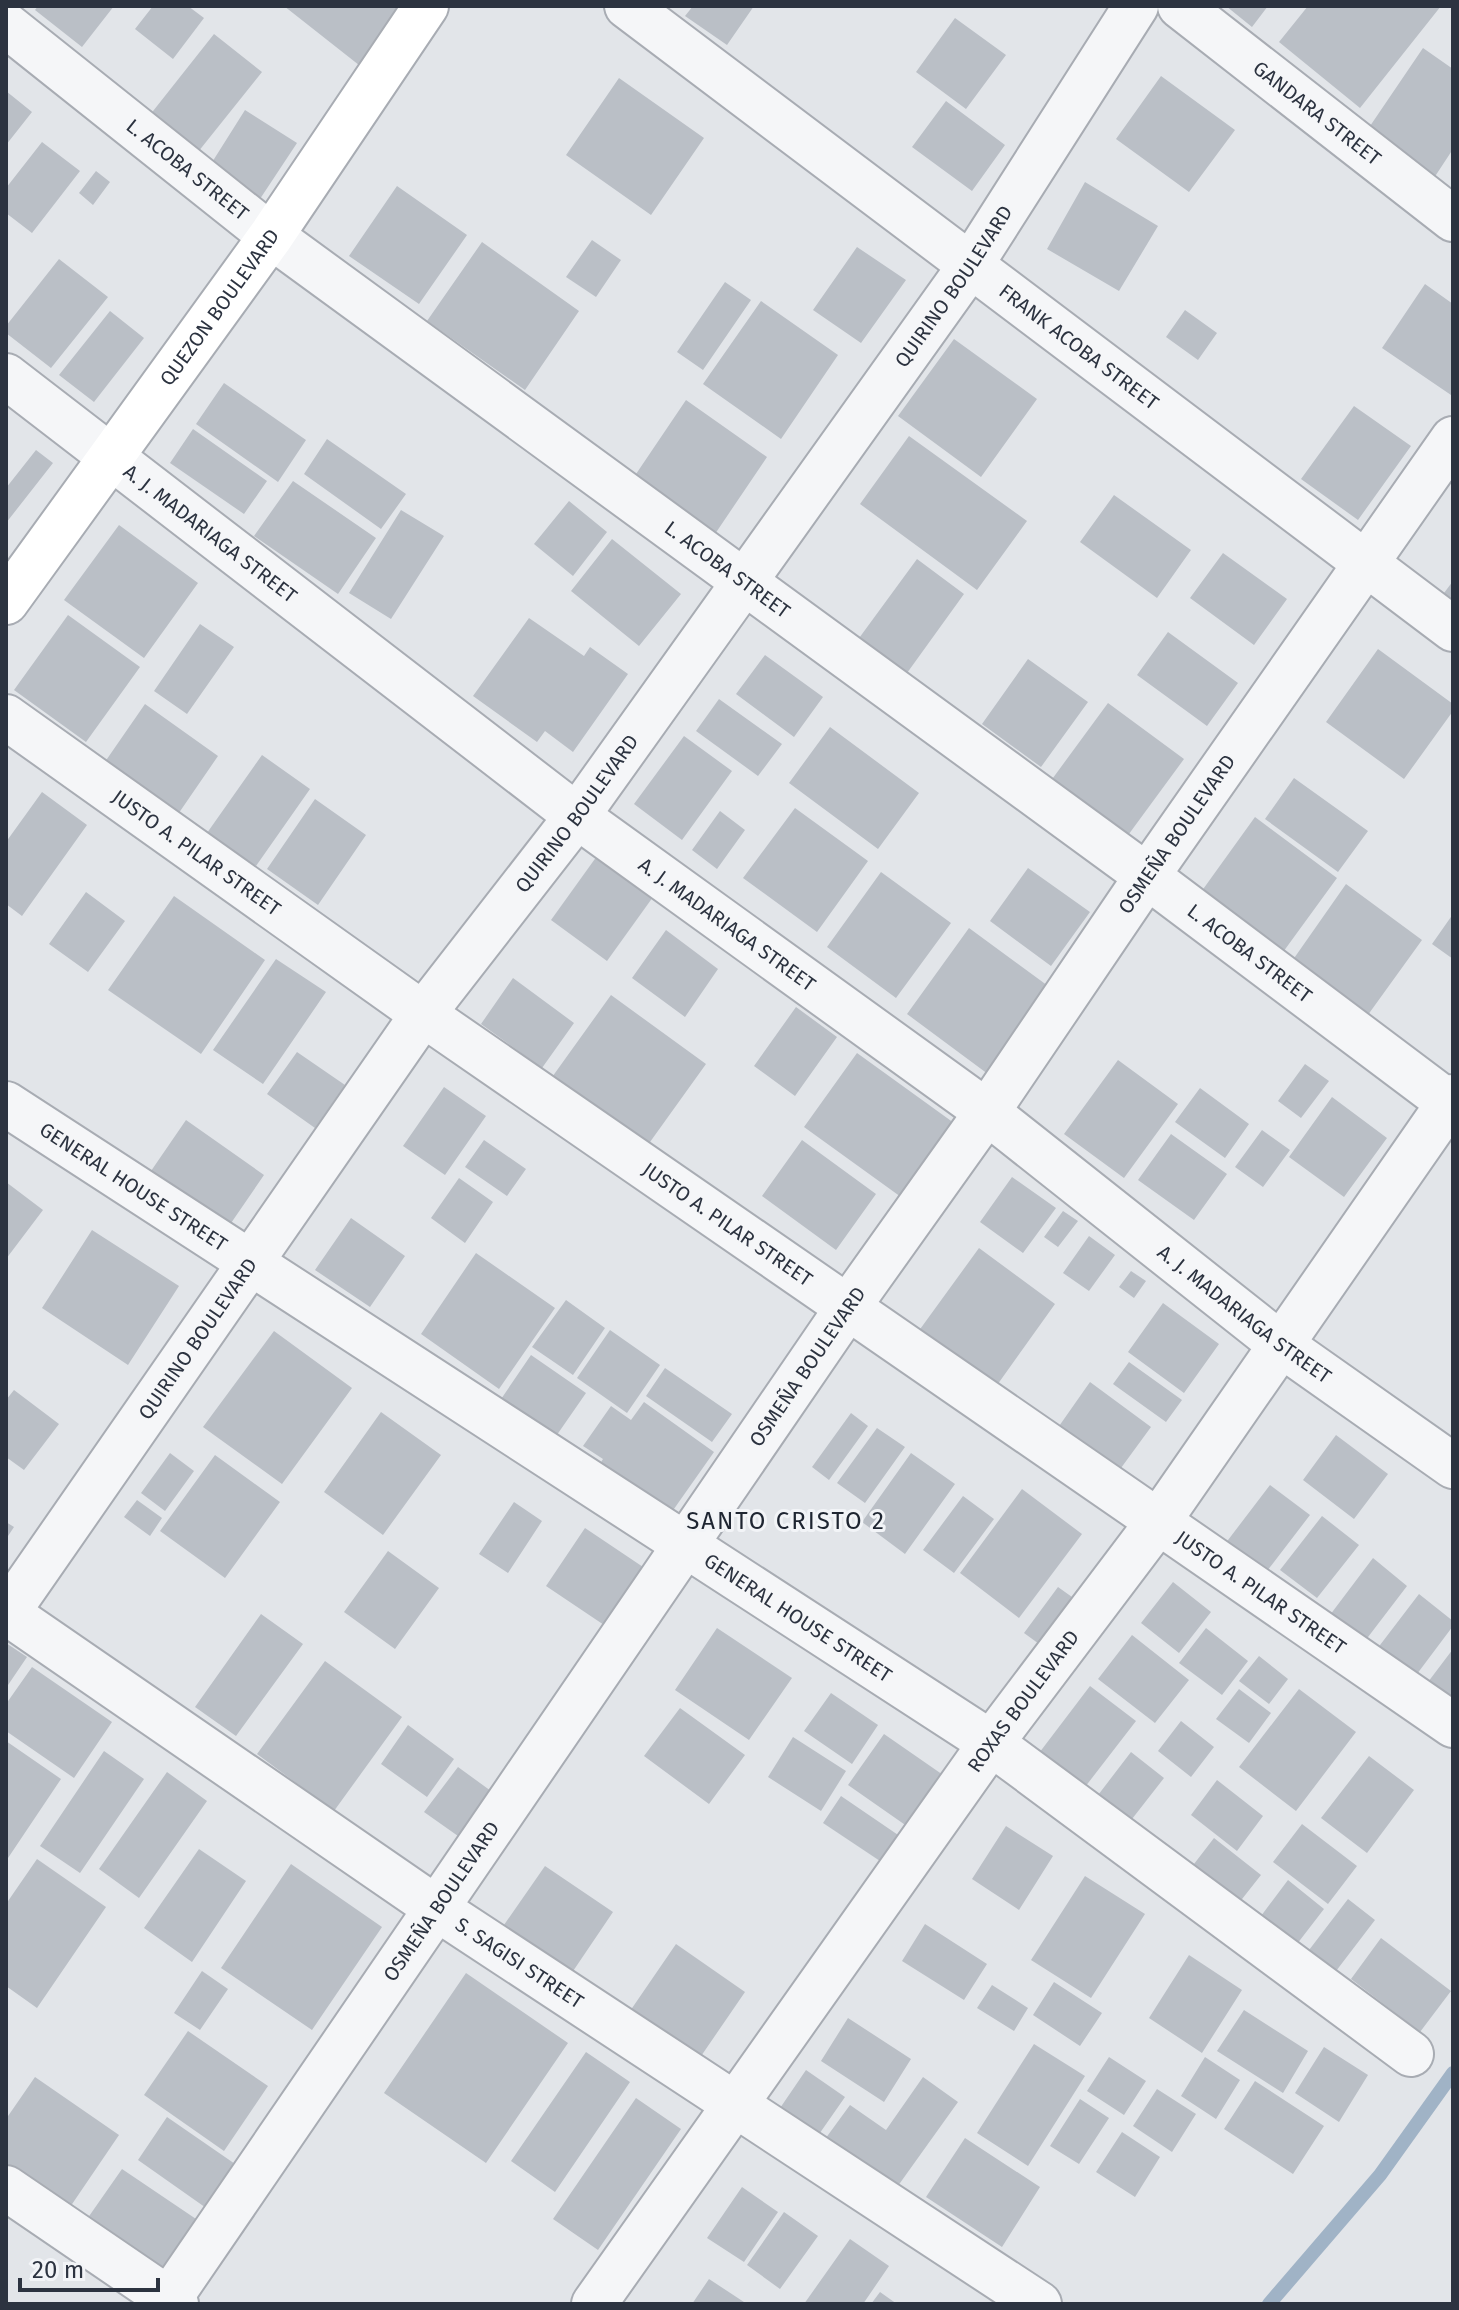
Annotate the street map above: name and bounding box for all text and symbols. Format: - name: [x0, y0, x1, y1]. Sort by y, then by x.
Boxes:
- street label: GANDARA STREET: [1249, 56, 1386, 171]
- street label: L. ACOBA STREET: [122, 114, 254, 226]
- street label: QUIRINO BOULEVARD: [890, 201, 1017, 372]
- street label: QUEZON BOULEVARD: [155, 224, 284, 390]
- street label: FRANK ACOBA STREET: [994, 279, 1164, 415]
- street label: A. J. MADARIAGA STREET: [119, 459, 302, 608]
- street label: L. ACOBA STREET: [660, 516, 795, 624]
- street label: QUIRINO BOULEVARD: [510, 730, 643, 897]
- street label: OSMEÑA BOULEVARD: [1113, 750, 1240, 918]
- street label: JUSTO A. PILAR STREET: [108, 785, 286, 921]
- street label: A. J. MADARIAGA STREET: [634, 852, 821, 997]
- street label: L. ACOBA STREET: [1183, 899, 1317, 1008]
- street label: GENERAL HOUSE STREET: [35, 1117, 232, 1257]
- street label: JUSTO A. PILAR STREET: [638, 1157, 818, 1292]
- street label: A. J. MADARIAGA STREET: [1153, 1240, 1336, 1389]
- street label: QUIRINO BOULEVARD: [133, 1253, 262, 1424]
- street label: OSMEÑA BOULEVARD: [744, 1282, 871, 1451]
- district label: SANTO CRISTO 2: [686, 1507, 886, 1535]
- street label: JUSTO A. PILAR STREET: [1171, 1525, 1351, 1660]
- street label: GENERAL HOUSE STREET: [700, 1548, 897, 1688]
- street label: ROXAS BOULEVARD: [962, 1625, 1084, 1777]
- street label: OSMEÑA BOULEVARD: [378, 1817, 504, 1986]
- street label: S. SAGISI STREET: [451, 1912, 589, 2014]
- scale bar: [20, 2242, 158, 2292]
- text: 20 m: [32, 2256, 84, 2284]

